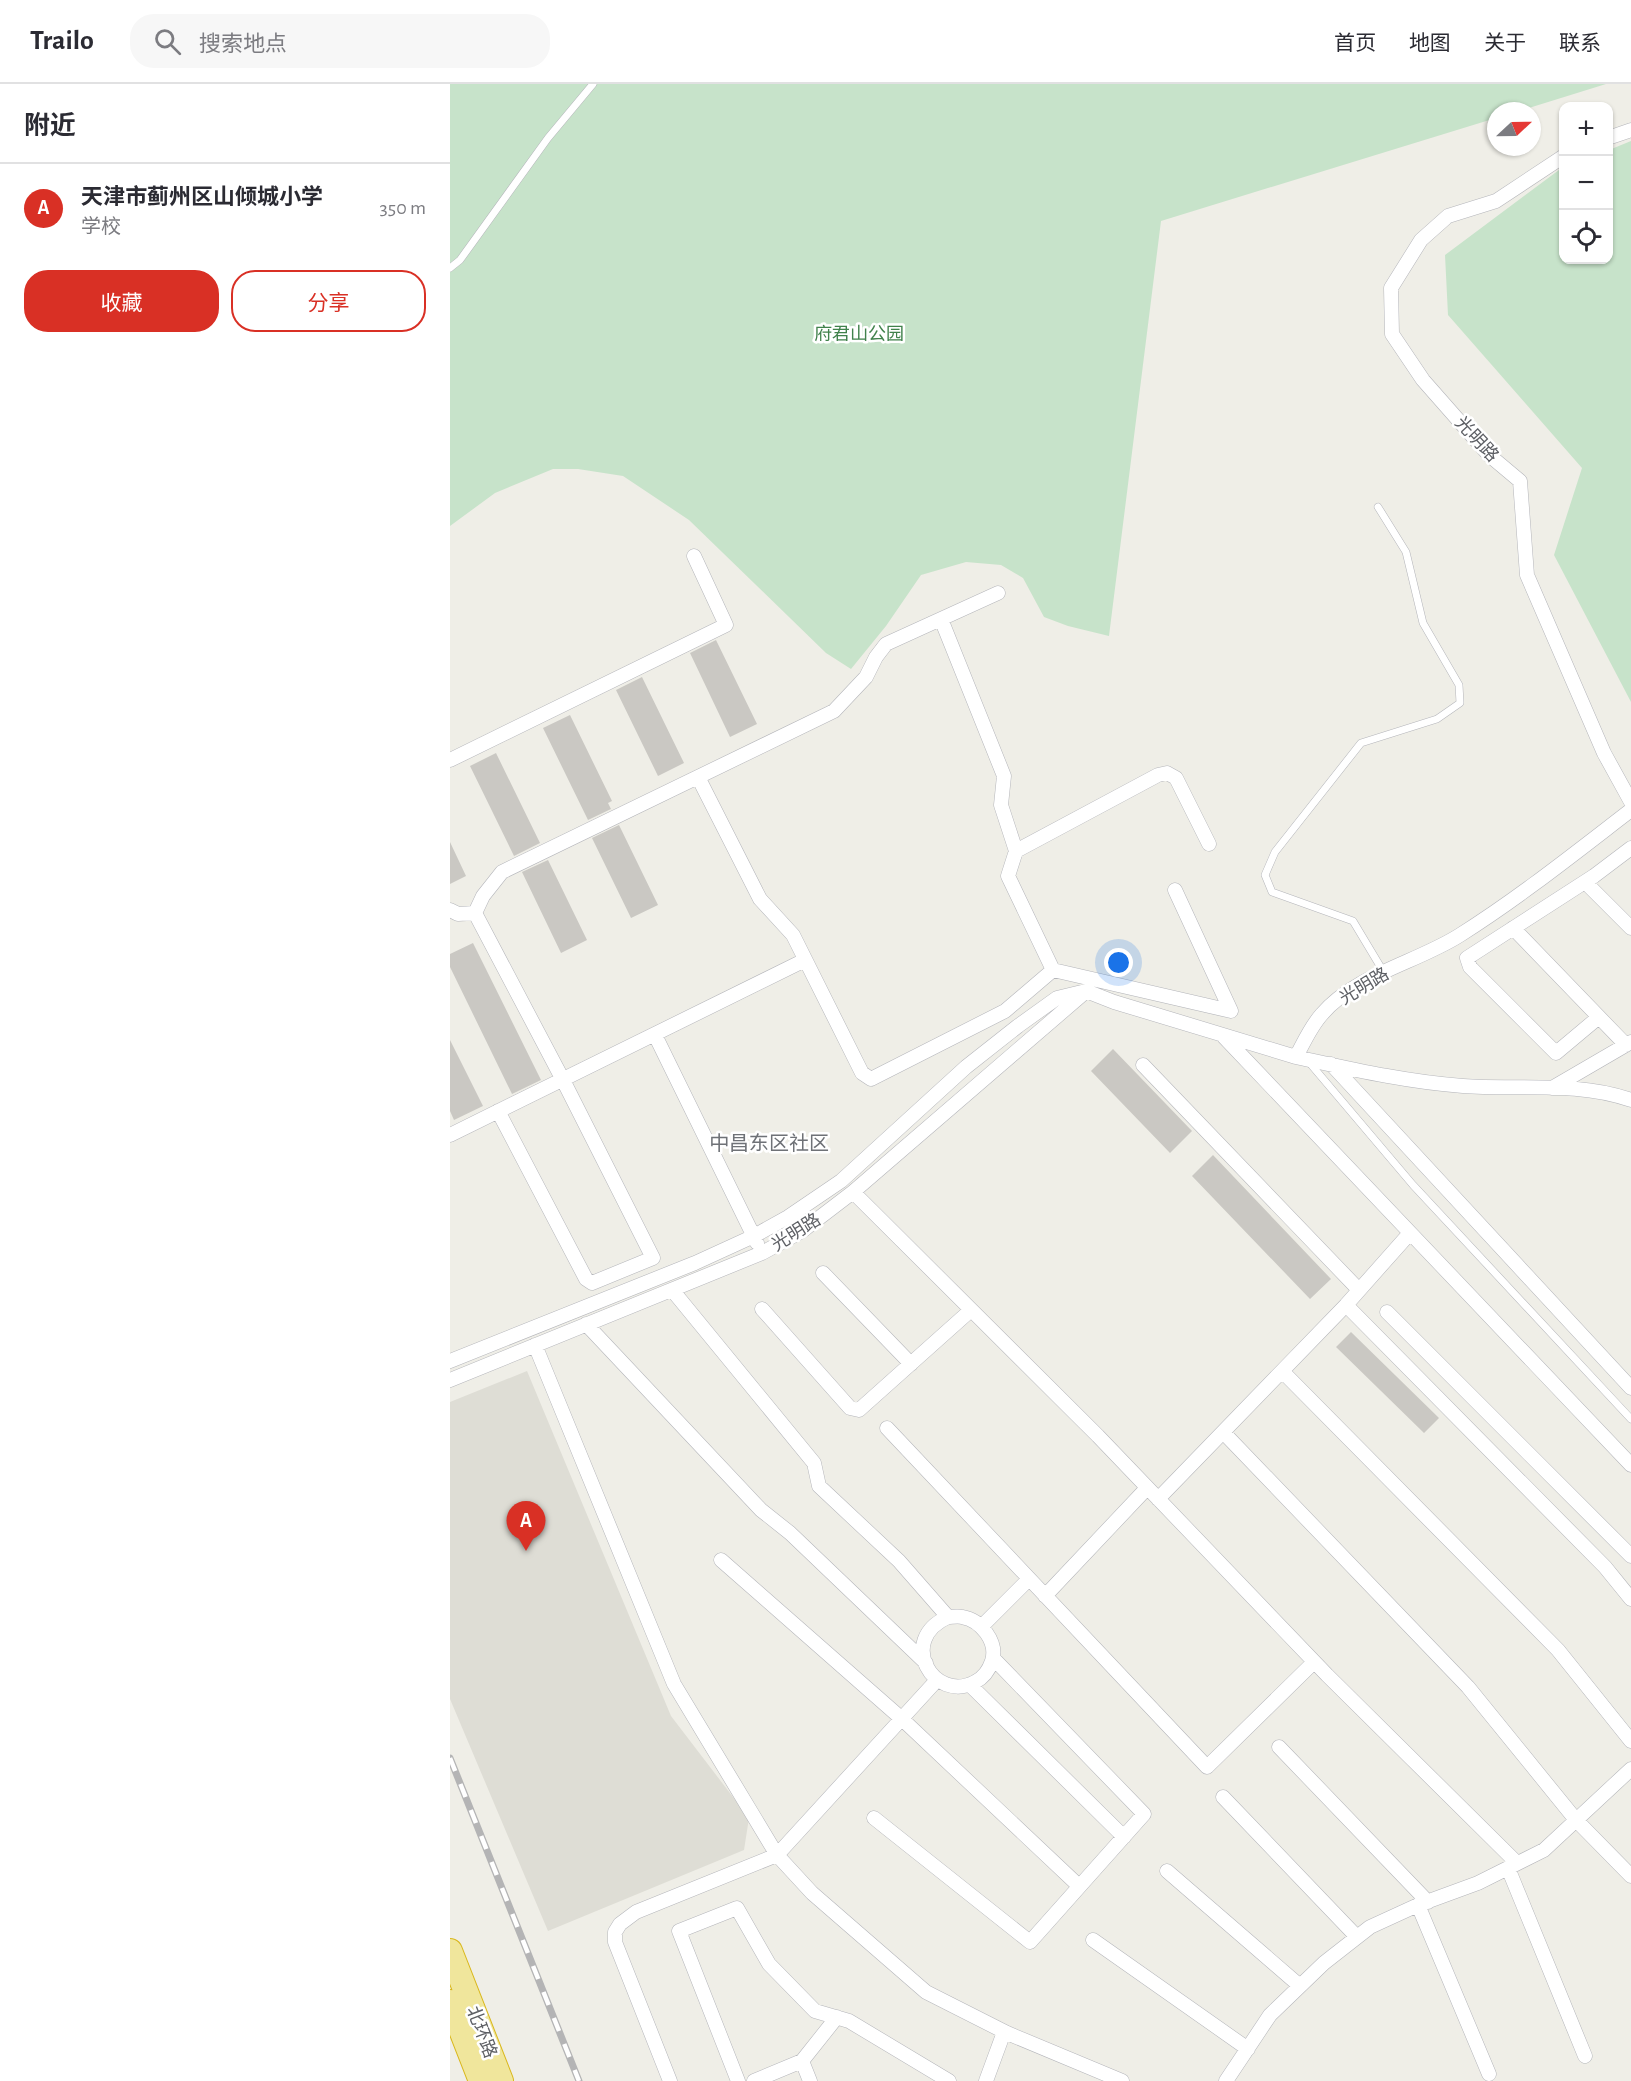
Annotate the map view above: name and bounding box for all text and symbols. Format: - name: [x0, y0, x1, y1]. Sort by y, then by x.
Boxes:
- search box: [130, 14, 550, 68]
- icon: search: [151, 25, 184, 58]
- text: Trailo: [30, 27, 94, 55]
- text: 搜索地点: [199, 33, 287, 55]
- text: 首页: [1334, 33, 1376, 54]
- text: 地图: [1409, 33, 1451, 54]
- text: 关于: [1484, 33, 1526, 54]
- text: 联系: [1559, 33, 1601, 54]
- north arrow: [1487, 102, 1541, 156]
- map controls: [1559, 102, 1613, 264]
- button: +: [1559, 102, 1613, 156]
- text: 附近: [24, 113, 76, 139]
- button: −: [1559, 156, 1613, 210]
- text: 天津市蓟州区山倾城小学: [81, 186, 323, 208]
- text: A: [38, 198, 50, 218]
- text: 350 m: [380, 198, 426, 218]
- button: locate: [1559, 210, 1613, 264]
- text: 学校: [81, 217, 121, 237]
- button: 收藏: [24, 270, 219, 332]
- button: 分享: [231, 270, 426, 332]
- park label: 府君山公园: [814, 324, 904, 344]
- street label: 光明路: [1451, 412, 1503, 466]
- your location: [1104, 948, 1133, 977]
- street label: 光明路: [1336, 964, 1392, 1008]
- district label: 中昌东区社区: [709, 1133, 829, 1154]
- street label: 光明路: [768, 1209, 824, 1255]
- pin: A: [506, 1502, 546, 1551]
- street label: 北环路: [463, 2003, 501, 2061]

